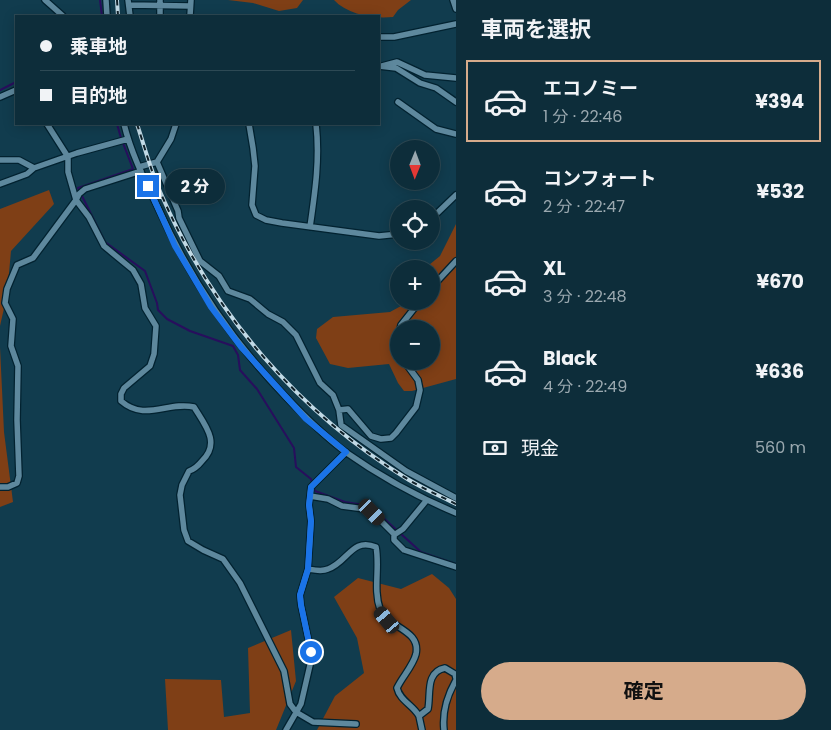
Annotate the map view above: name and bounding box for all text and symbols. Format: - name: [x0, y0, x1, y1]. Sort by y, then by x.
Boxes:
- text: 車両を選択: [481, 14, 591, 45]
- text: 乗車地: [70, 33, 127, 60]
- text: エコノミー: [543, 75, 638, 102]
- icon: car: [483, 79, 528, 124]
- text: 目的地: [70, 82, 127, 109]
- text: ¥394: [755, 88, 804, 115]
- text: 1 分 · 22:46: [543, 105, 622, 128]
- north arrow: [390, 140, 440, 190]
- map controls: [390, 140, 440, 370]
- text: コンフォート: [543, 165, 656, 192]
- callout: 2 分: [166, 168, 226, 204]
- icon: car: [483, 169, 528, 214]
- route end: [137, 175, 159, 197]
- text: 2 分: [181, 175, 209, 198]
- text: ¥532: [757, 178, 804, 205]
- text: 2 分 · 22:47: [543, 195, 625, 218]
- button: locate: [390, 200, 440, 250]
- text: XL: [543, 255, 566, 282]
- icon: car: [483, 259, 528, 304]
- button: +: [390, 260, 440, 310]
- text: ¥670: [757, 268, 804, 295]
- text: 3 分 · 22:48: [543, 285, 627, 308]
- button: −: [390, 320, 440, 370]
- text: Black: [543, 345, 597, 372]
- icon: car: [483, 349, 528, 394]
- text: ¥636: [756, 358, 804, 385]
- text: 4 分 · 22:49: [543, 375, 627, 398]
- icon: cash: [481, 434, 509, 462]
- text: 現金: [521, 435, 559, 462]
- text: 560 m: [755, 436, 806, 459]
- car: [356, 496, 387, 528]
- car: [371, 604, 402, 636]
- route start: [300, 641, 322, 663]
- button: 確定: [481, 662, 806, 720]

